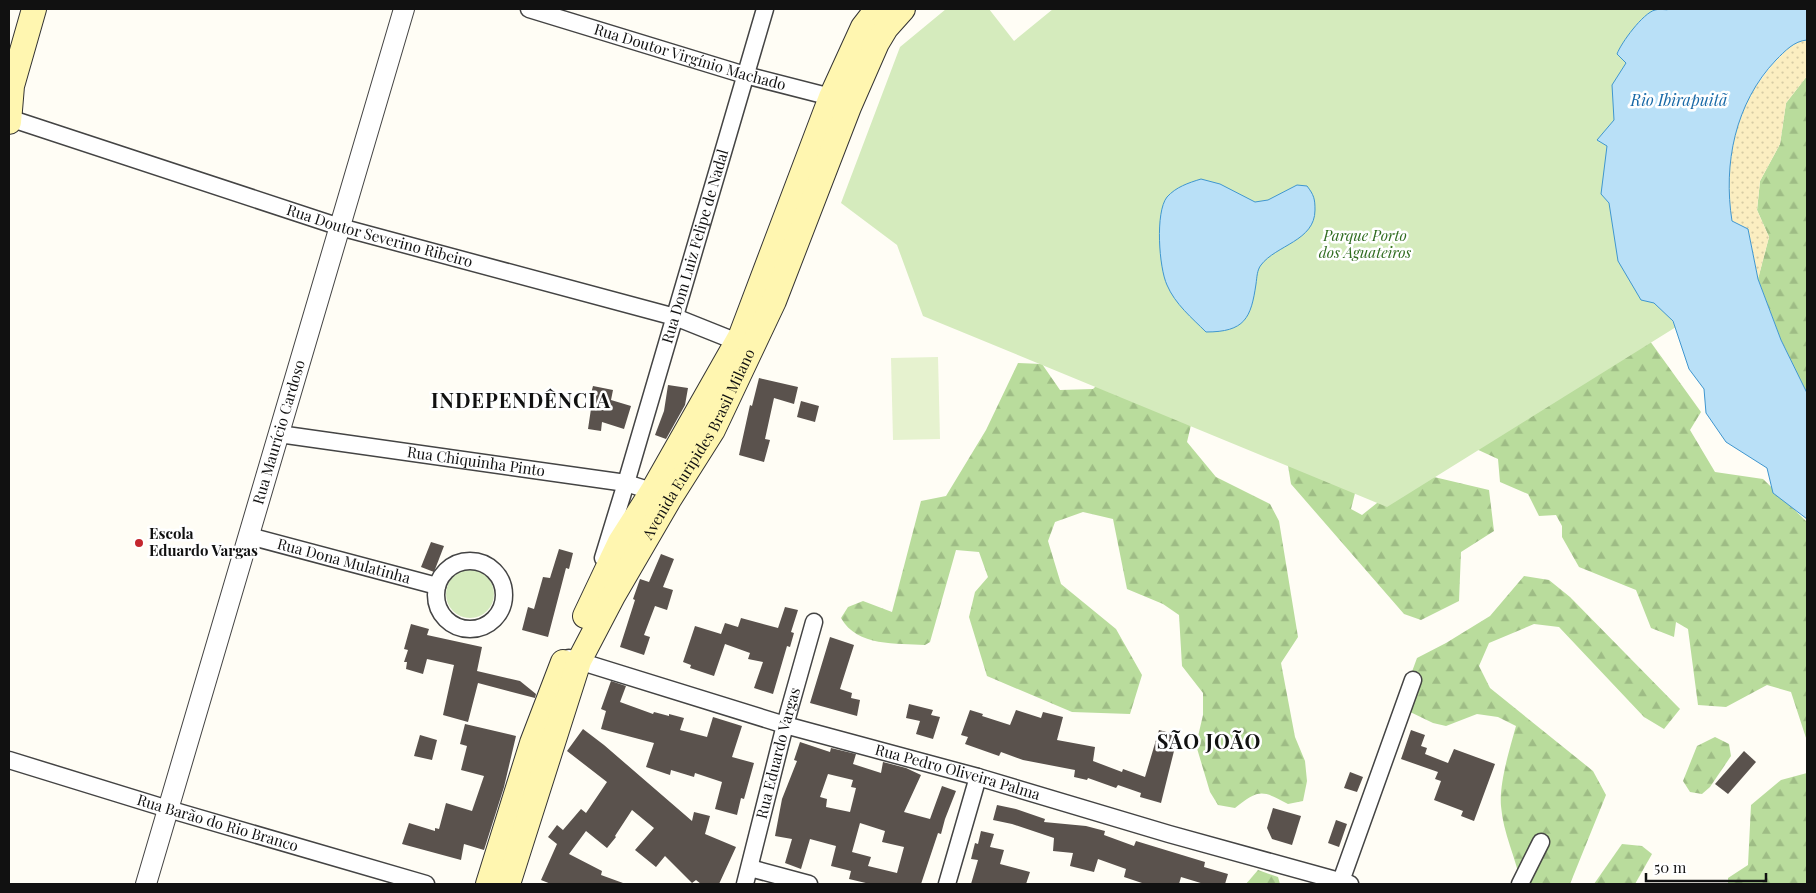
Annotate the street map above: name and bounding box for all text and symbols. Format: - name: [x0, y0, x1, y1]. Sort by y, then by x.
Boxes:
- street label: Rua Doutor Virgínio Machado: [592, 18, 788, 94]
- water label: Rio Ibirapuitã: [1630, 89, 1728, 110]
- street label: Rua Dom Luiz Felipe de Nadal: [656, 147, 732, 346]
- street label: Rua Doutor Severino Ribeiro: [284, 199, 475, 271]
- park label: Parque Porto dos Aguateiros: [1319, 225, 1412, 262]
- street label: Avenida Euripides Brasil Milano: [637, 345, 759, 544]
- street label: Rua Maurício Cardoso: [248, 357, 309, 507]
- district label: INDEPENDÊNCIA: [431, 386, 611, 413]
- street label: Rua Chiquinha Pinto: [406, 441, 546, 480]
- place label: Escola Eduardo Vargas: [149, 523, 258, 560]
- street label: Rua Dona Mulatinha: [275, 533, 413, 588]
- marker: Escola Eduardo Vargas: [133, 537, 145, 549]
- street label: Rua Eduardo Vargas: [751, 685, 804, 821]
- district label: SÃO JOÃO: [1157, 727, 1261, 754]
- street label: Rua Pedro Oliveira Palma: [873, 739, 1043, 804]
- street label: Rua Barão do Rio Branco: [135, 789, 301, 855]
- scale bar: [1646, 850, 1766, 882]
- text: 50 m: [1654, 857, 1687, 877]

